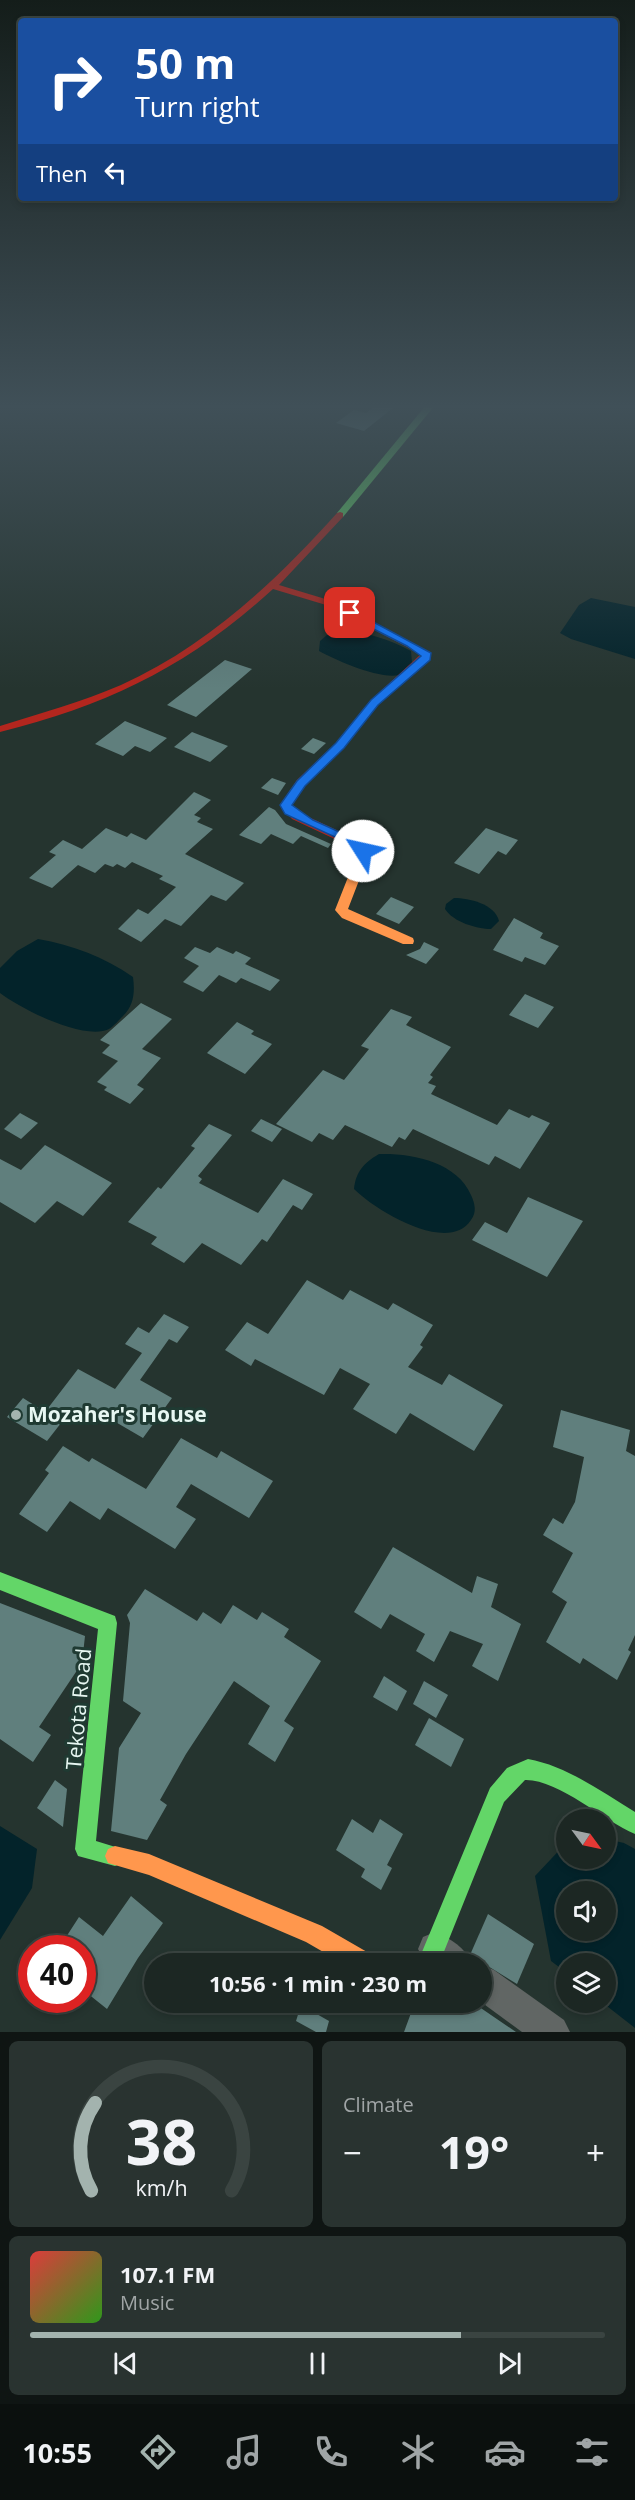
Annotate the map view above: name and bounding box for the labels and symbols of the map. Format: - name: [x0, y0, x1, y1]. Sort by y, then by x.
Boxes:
- pin: [324, 587, 375, 638]
- position arrow: [331, 819, 395, 883]
- place label: Mozaher's House: [28, 1400, 207, 1428]
- marker: Mozaher's House: [9, 1408, 23, 1422]
- street label: Tekota Road: [59, 1647, 97, 1771]
- north arrow: [556, 1809, 616, 1869]
- speed limit sign: 40: [18, 1935, 96, 2013]

